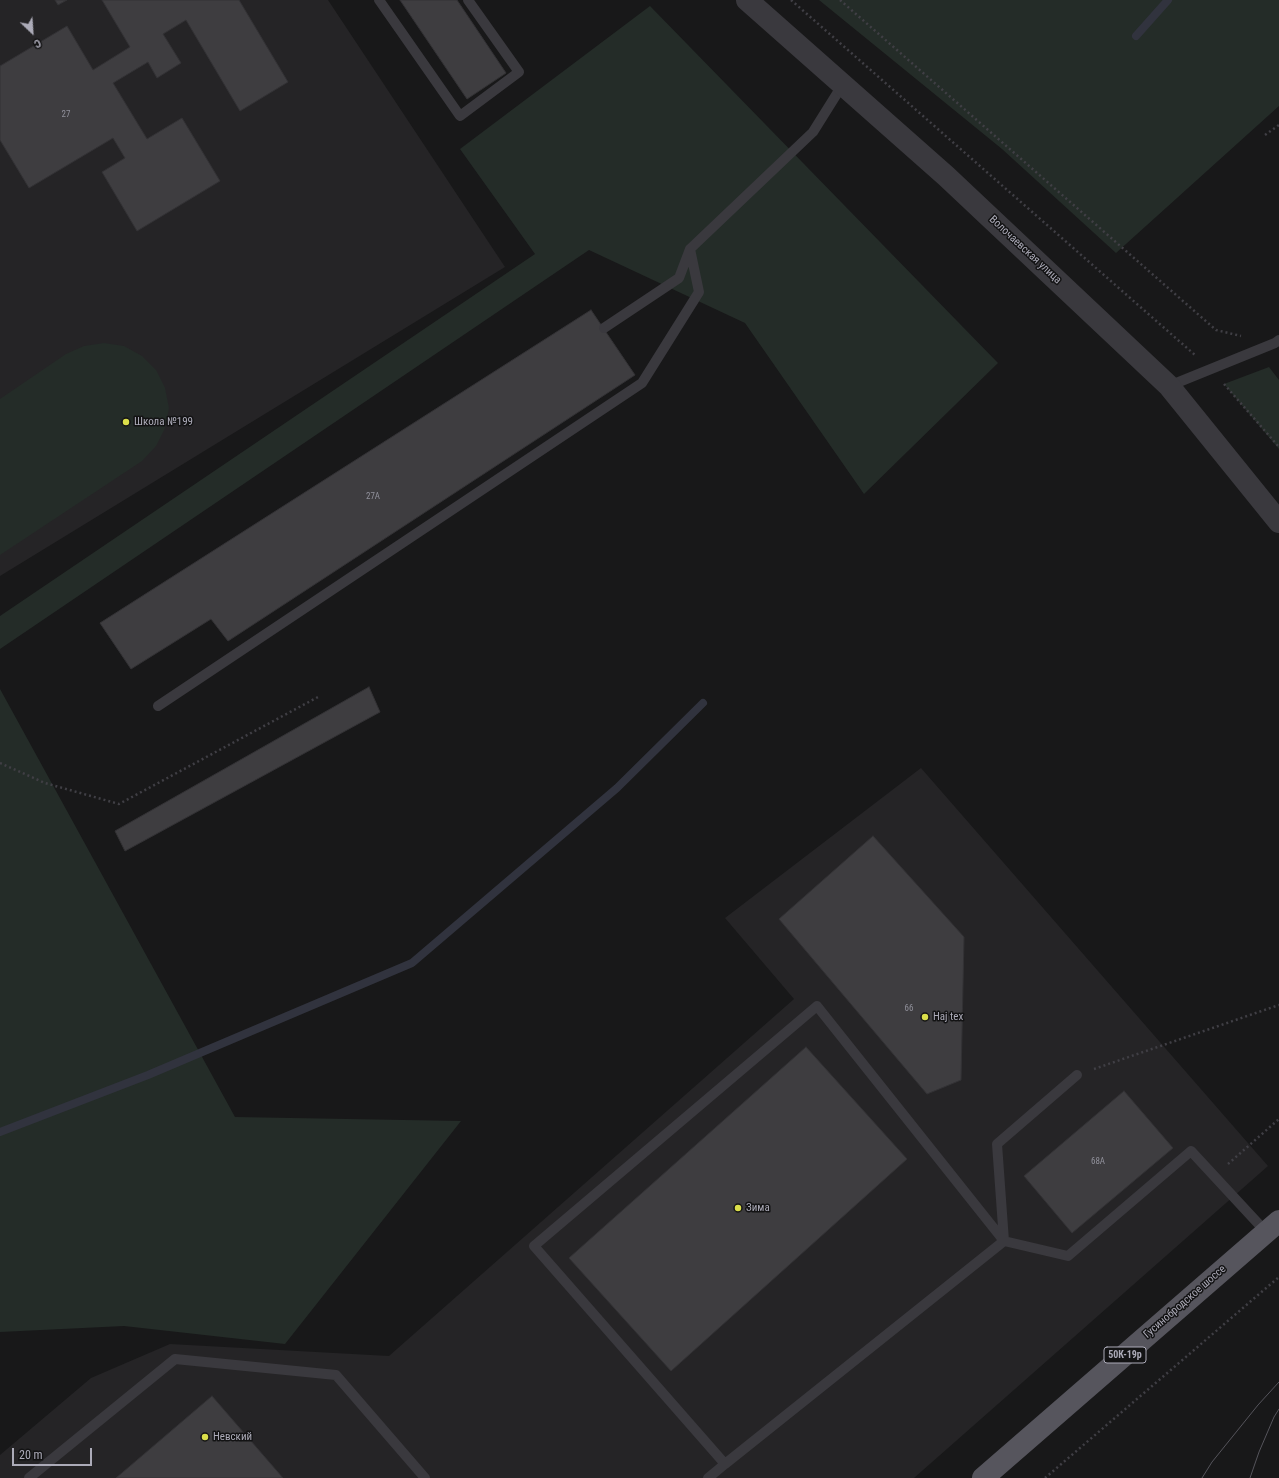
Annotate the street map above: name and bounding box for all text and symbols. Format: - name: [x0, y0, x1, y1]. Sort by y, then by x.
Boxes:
- north arrow: [12, 12, 52, 52]
- text: С: [32, 36, 43, 51]
- house number: 27: [62, 110, 70, 120]
- street label: Волочаевская улица: [986, 213, 1064, 287]
- place label: Школа №199: [134, 415, 193, 429]
- marker: Школа №199: [121, 417, 131, 427]
- house number: 27А: [366, 492, 380, 502]
- house number: 66: [905, 1004, 913, 1014]
- place label: Haj tex: [933, 1010, 963, 1024]
- marker: Haj tex: [920, 1012, 930, 1022]
- house number: 68А: [1091, 1157, 1105, 1167]
- place label: Зима: [746, 1201, 770, 1215]
- marker: Зима: [733, 1203, 743, 1213]
- street label: Гусинобродское шоссе: [1141, 1263, 1229, 1341]
- road number: 50К-19р: [1104, 1347, 1146, 1363]
- place label: Невский: [213, 1430, 252, 1444]
- marker: Невский: [200, 1432, 210, 1442]
- scale bar: [14, 1440, 94, 1466]
- text: 20 m: [19, 1448, 43, 1462]

